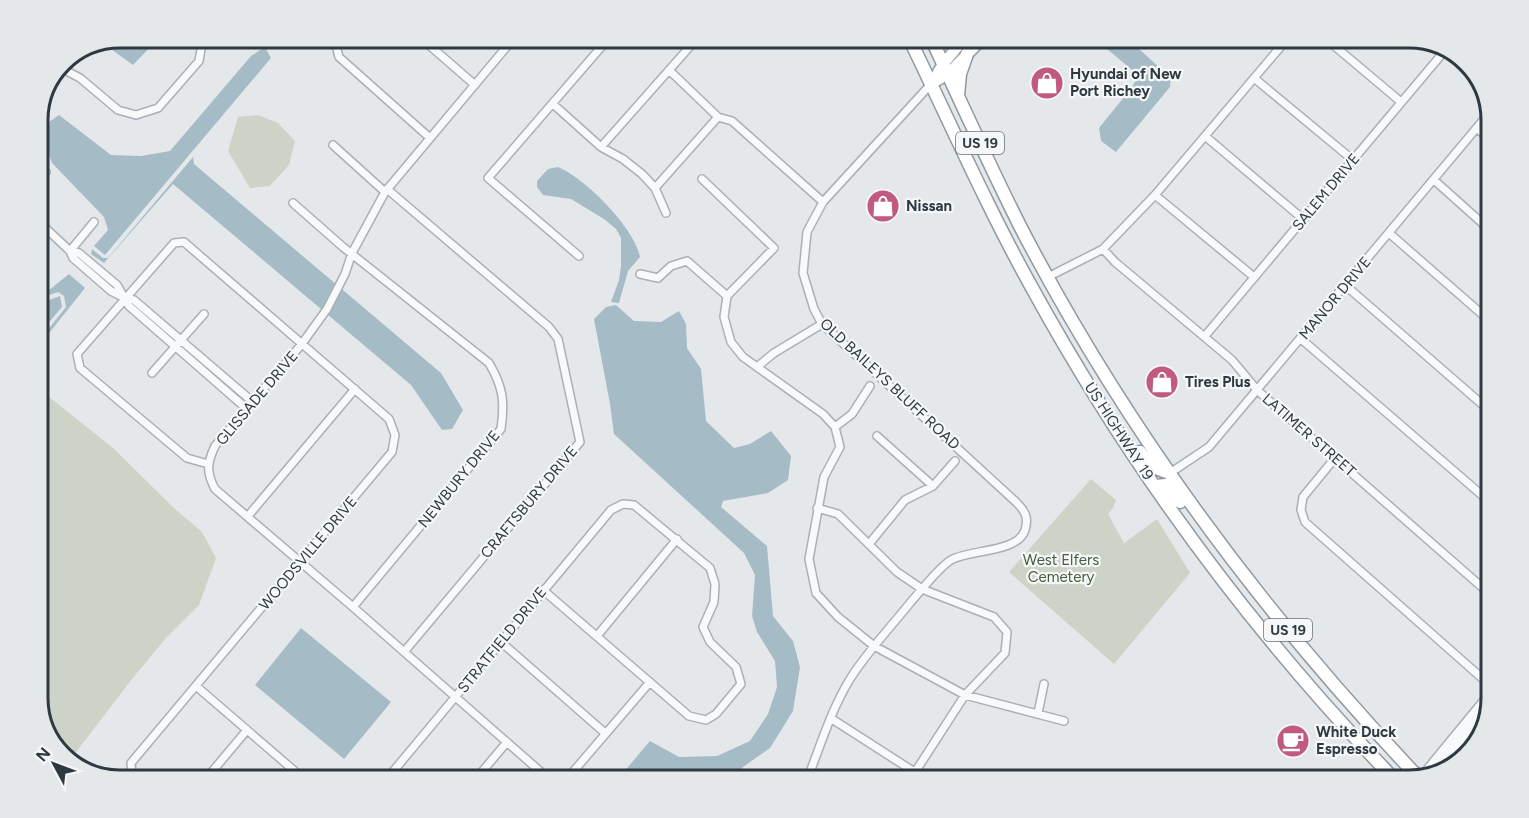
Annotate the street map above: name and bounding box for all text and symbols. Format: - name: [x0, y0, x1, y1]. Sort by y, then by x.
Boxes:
- shop icon: Hyundai of New Port Richey: [1029, 65, 1065, 101]
- place label: Hyundai of New Port Richey: [1070, 65, 1182, 100]
- road number: US 19: [956, 132, 1004, 154]
- street label: SALEM DRIVE: [1288, 150, 1364, 234]
- shop icon: Nissan: [865, 188, 901, 224]
- place label: Nissan: [906, 197, 952, 215]
- street label: MANOR DRIVE: [1295, 253, 1375, 343]
- street label: OLD BAILEYS BLUFF ROAD: [816, 314, 964, 454]
- street label: GLISSADE DRIVE: [212, 347, 302, 449]
- shop icon: Tires Plus: [1144, 364, 1180, 400]
- place label: Tires Plus: [1185, 373, 1251, 391]
- street label: US HIGHWAY 19: [1081, 379, 1157, 483]
- street label: LATIMER STREET: [1259, 390, 1360, 481]
- street label: NEWBURY DRIVE: [414, 427, 504, 531]
- street label: CRAFTSBURY DRIVE: [477, 442, 581, 562]
- street label: WOODSVILLE DRIVE: [255, 492, 361, 614]
- park label: West Elfers Cemetery: [1023, 551, 1099, 586]
- street label: STRATFIELD DRIVE: [454, 583, 550, 697]
- road number: US 19: [1264, 619, 1312, 641]
- cafe icon: White Duck Espresso: [1275, 723, 1311, 759]
- place label: White Duck Espresso: [1316, 723, 1396, 758]
- north arrow: [24, 734, 84, 794]
- text: N: [32, 744, 54, 765]

